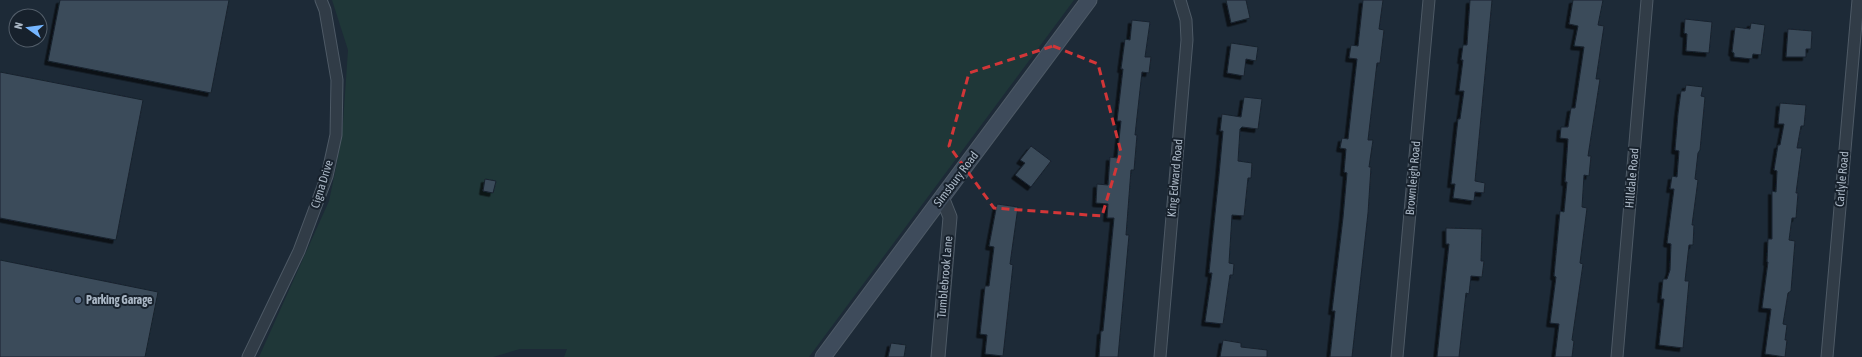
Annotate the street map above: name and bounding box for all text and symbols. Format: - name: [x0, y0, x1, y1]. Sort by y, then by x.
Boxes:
- north arrow: [8, 8, 48, 48]
- text: N: [12, 21, 25, 30]
- street label: King Edward Road: [1165, 138, 1185, 218]
- street label: Brownleigh Road: [1403, 140, 1423, 216]
- street label: Hilldale Road: [1622, 147, 1642, 209]
- street label: Simsbury Road: [931, 149, 981, 209]
- street label: Carlyle Road: [1833, 151, 1851, 207]
- street label: Cigna Drive: [308, 158, 336, 210]
- street label: Tumblebrook Lane: [934, 235, 956, 319]
- place label: Parking Garage: [86, 293, 153, 307]
- marker: Parking Garage: [73, 295, 83, 305]

